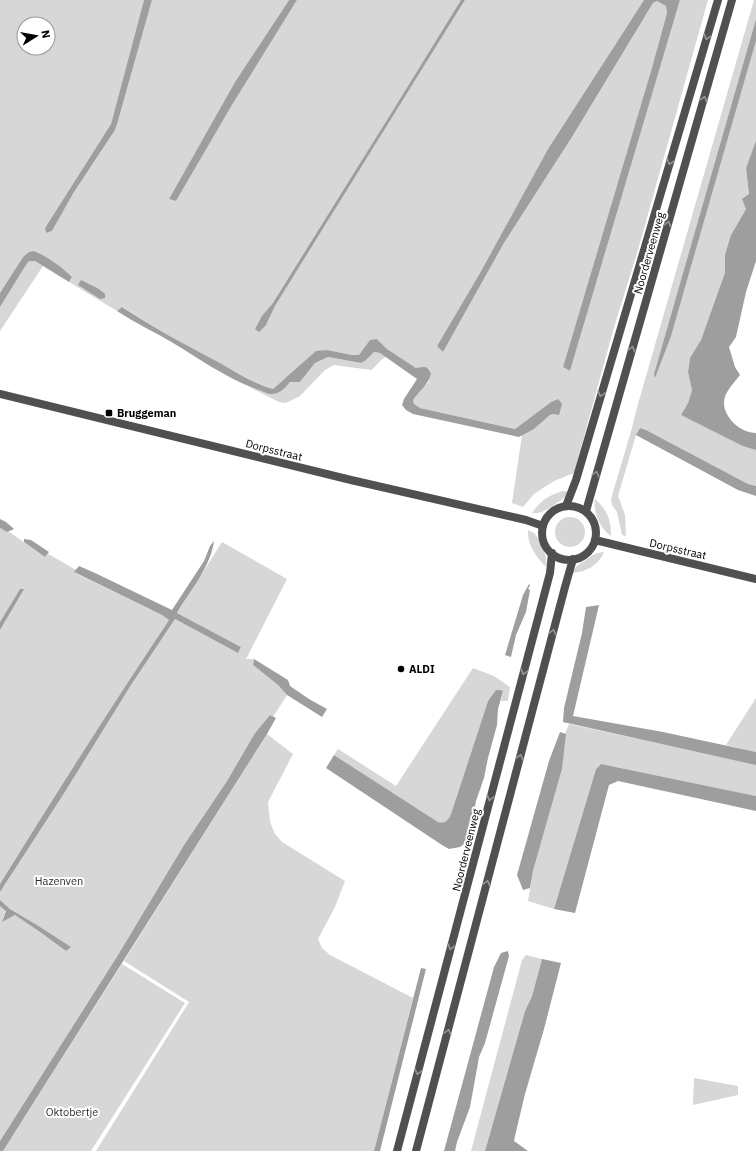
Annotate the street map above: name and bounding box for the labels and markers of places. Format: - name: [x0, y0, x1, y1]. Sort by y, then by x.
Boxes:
- place label: Bruggeman: [117, 406, 176, 420]
- marker: Bruggeman: [104, 408, 114, 418]
- place label: ALDI: [409, 662, 435, 676]
- marker: ALDI: [396, 664, 406, 674]

